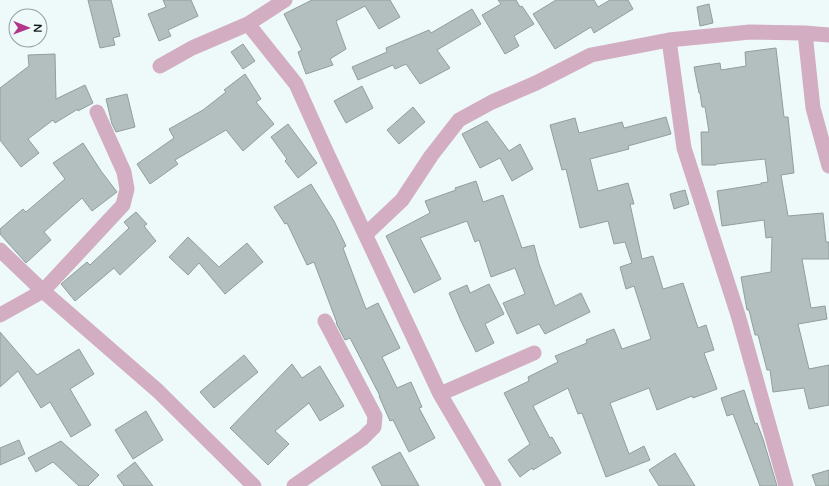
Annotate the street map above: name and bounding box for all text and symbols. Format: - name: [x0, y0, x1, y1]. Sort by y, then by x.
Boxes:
- north arrow: [8, 8, 48, 48]
- text: N: [31, 24, 44, 33]

